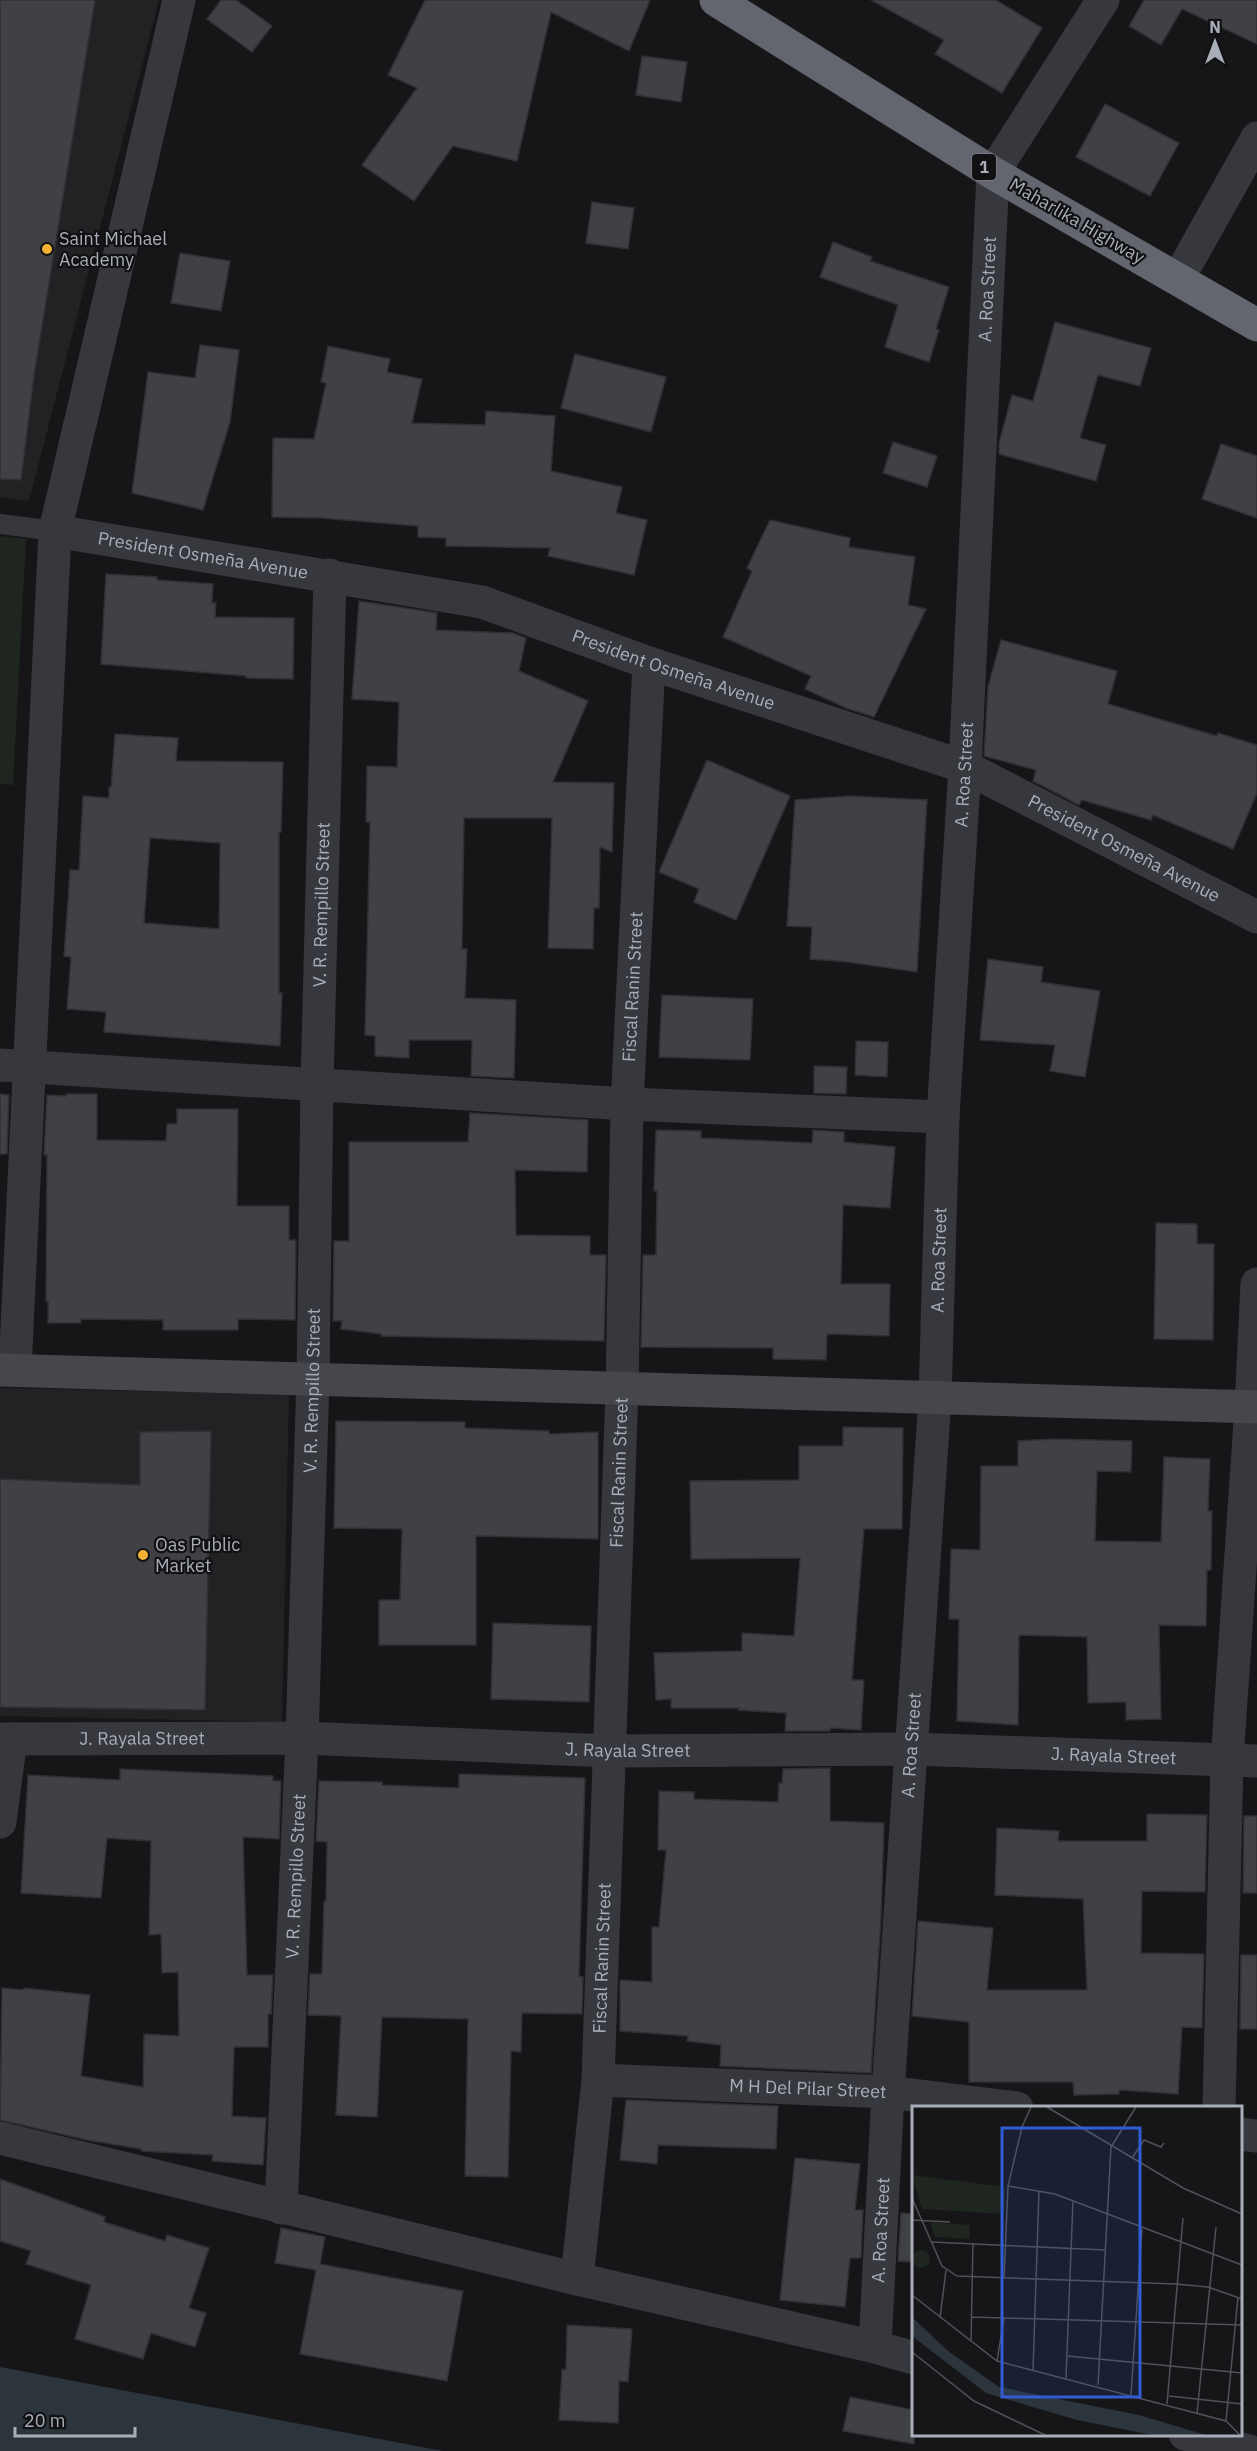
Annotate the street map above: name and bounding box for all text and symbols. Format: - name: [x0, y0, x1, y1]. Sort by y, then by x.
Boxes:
- north arrow: [1185, 12, 1245, 72]
- text: N: [1209, 17, 1221, 37]
- road number: 1: [972, 154, 996, 180]
- street label: Maharlika Highway: [1006, 173, 1149, 269]
- place label: Saint Michael Academy: [59, 227, 167, 271]
- street label: A. Roa Street: [973, 236, 1001, 343]
- marker: Saint Michael Academy: [40, 242, 54, 256]
- street label: President Osmeña Avenue: [96, 526, 310, 584]
- street label: President Osmeña Avenue: [569, 624, 778, 715]
- street label: A. Roa Street: [949, 721, 978, 828]
- street label: President Osmeña Avenue: [1024, 789, 1224, 907]
- street label: V. R. Rempillo Street: [307, 822, 335, 987]
- street label: Fiscal Ranin Street: [617, 911, 648, 1063]
- street label: A. Roa Street: [925, 1207, 951, 1313]
- street label: V. R. Rempillo Street: [298, 1308, 325, 1473]
- street label: Fiscal Ranin Street: [604, 1397, 633, 1548]
- place label: Oas Public Market: [155, 1533, 240, 1577]
- marker: Oas Public Market: [136, 1548, 150, 1562]
- street label: A. Roa Street: [896, 1692, 926, 1799]
- street label: J. Rayala Street: [79, 1726, 205, 1750]
- street label: J. Rayala Street: [565, 1737, 691, 1762]
- street label: J. Rayala Street: [1051, 1742, 1177, 1769]
- street label: V. R. Rempillo Street: [280, 1793, 310, 1959]
- street label: Fiscal Ranin Street: [588, 1882, 616, 2034]
- street label: M H Del Pilar Street: [729, 2073, 887, 2103]
- inset map: [912, 2106, 1242, 2436]
- street label: A. Roa Street: [866, 2177, 895, 2283]
- scale bar: [15, 2400, 135, 2438]
- text: 20 m: [24, 2409, 66, 2432]

